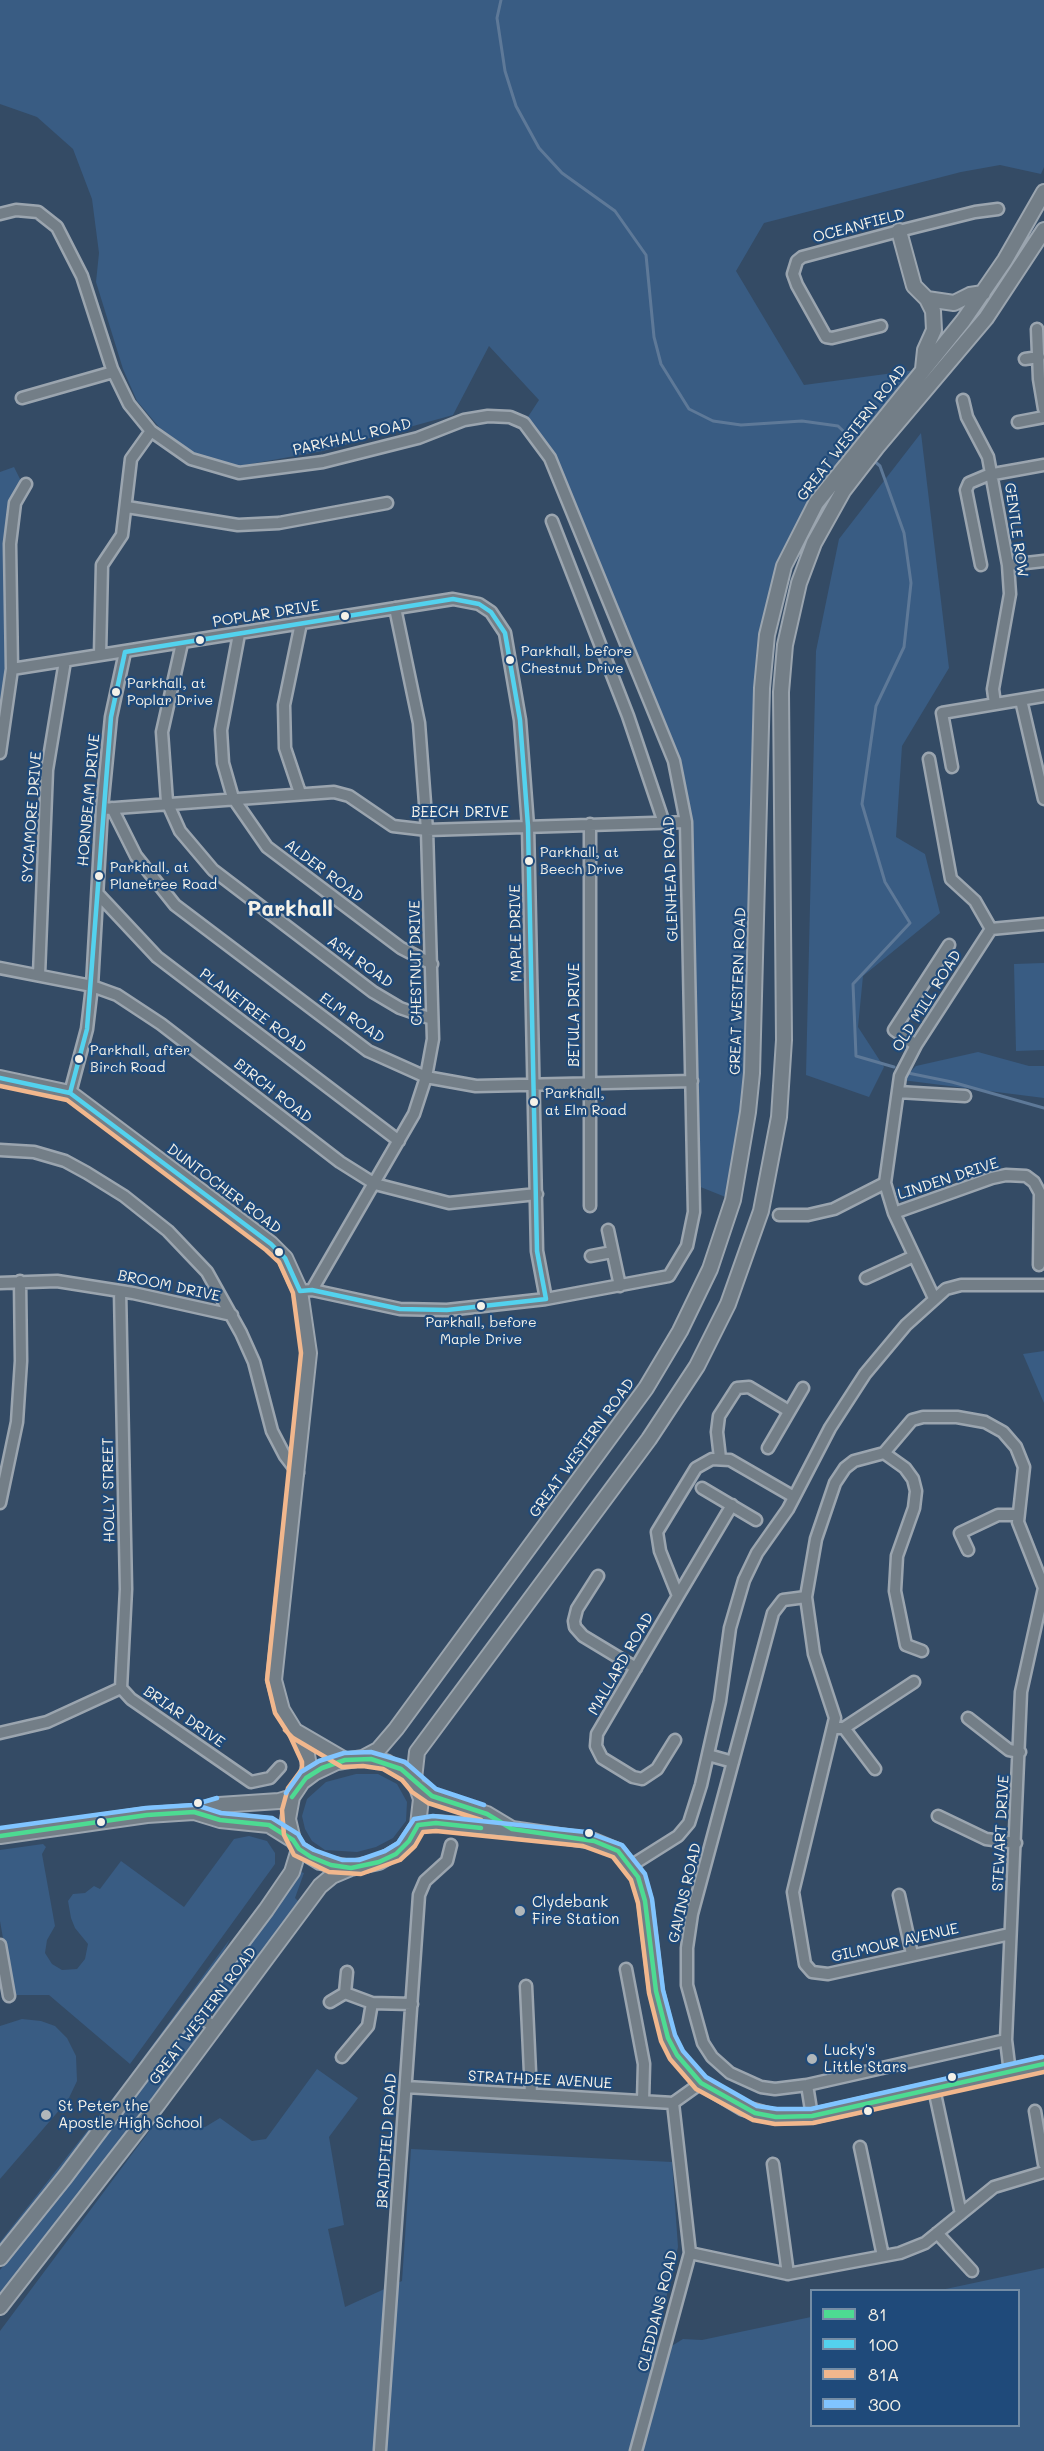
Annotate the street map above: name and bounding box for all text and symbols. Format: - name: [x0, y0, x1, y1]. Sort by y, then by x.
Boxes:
- street label: OCEANFIELD: [811, 205, 907, 247]
- street label: GREAT WESTERN ROAD: [793, 361, 911, 505]
- street label: PARKHALL ROAD: [291, 415, 413, 459]
- street label: GENTLE ROW: [1000, 482, 1032, 578]
- street label: POPLAR DRIVE: [211, 597, 321, 631]
- unlabelled marker: [339, 610, 351, 622]
- unlabelled marker: [194, 634, 206, 646]
- place label: Parkhall, before Chestnut Drive: [521, 644, 632, 676]
- marker: Parkhall, before Chestnut Drive: [504, 654, 516, 666]
- place label: Parkhall, at Poplar Drive: [127, 676, 213, 708]
- marker: Parkhall, at Poplar Drive: [110, 686, 122, 698]
- street label: HORNBEAM DRIVE: [74, 733, 104, 867]
- street label: SYCAMORE DRIVE: [18, 751, 46, 883]
- street label: BEECH DRIVE: [411, 803, 509, 821]
- street label: GLENHEAD ROAD: [660, 816, 682, 942]
- street label: ALDER ROAD: [281, 836, 367, 906]
- place label: Parkhall, at Beech Drive: [540, 845, 624, 878]
- marker: Parkhall, at Beech Drive: [523, 855, 535, 867]
- place label: Parkhall, at Planetree Road: [110, 860, 217, 892]
- marker: Parkhall, at Planetree Road: [93, 870, 105, 882]
- street label: MAPLE DRIVE: [506, 884, 526, 982]
- district label: Parkhall: [247, 897, 333, 923]
- street label: CHESTNUT DRIVE: [406, 900, 426, 1026]
- street label: GREAT WESTERN ROAD: [726, 907, 750, 1075]
- street label: ASH ROAD: [324, 932, 396, 992]
- street label: OLD MILL ROAD: [889, 947, 965, 1055]
- street label: BETULA DRIVE: [565, 963, 583, 1067]
- street label: PLANETREE ROAD: [196, 965, 310, 1057]
- street label: ELM ROAD: [316, 989, 388, 1047]
- place label: Parkhall, after Birch Road: [90, 1043, 190, 1076]
- marker: Parkhall, after Birch Road: [73, 1053, 85, 1065]
- street label: BIRCH ROAD: [230, 1055, 316, 1127]
- place label: Parkhall, at Elm Road: [545, 1086, 626, 1118]
- marker: Parkhall, at Elm Road: [528, 1096, 540, 1108]
- street label: DUNTOCHER ROAD: [163, 1140, 285, 1238]
- street label: LINDEN DRIVE: [895, 1154, 1001, 1204]
- unlabelled marker: [273, 1246, 285, 1258]
- street label: BROOM DRIVE: [116, 1266, 222, 1306]
- marker: Parkhall, before Maple Drive: [475, 1300, 487, 1312]
- place label: Parkhall, before Maple Drive: [425, 1315, 537, 1348]
- street label: GREAT WESTERN ROAD: [525, 1375, 639, 1521]
- street label: HOLLY STREET: [99, 1437, 119, 1543]
- street label: MALLARD ROAD: [584, 1610, 658, 1718]
- street label: BRIAR DRIVE: [140, 1682, 228, 1752]
- street label: STEWART DRIVE: [989, 1774, 1013, 1892]
- unlabelled marker: [192, 1797, 204, 1809]
- unlabelled marker: [95, 1816, 107, 1828]
- unlabelled marker: [583, 1827, 595, 1839]
- street label: GAVINS ROAD: [665, 1841, 705, 1945]
- place label: Clydebank Fire Station: [532, 1893, 619, 1928]
- marker: Clydebank Fire Station: [513, 1904, 527, 1918]
- street label: GILMOUR AVENUE: [830, 1920, 960, 1966]
- street label: GREAT WESTERN ROAD: [145, 1944, 261, 2088]
- place label: Lucky's Little Stars: [824, 2041, 907, 2076]
- marker: Lucky's Little Stars: [805, 2052, 819, 2066]
- street label: STRATHDEE AVENUE: [468, 2067, 612, 2093]
- unlabelled marker: [946, 2071, 958, 2083]
- street label: BRAIDFIELD ROAD: [373, 2073, 401, 2209]
- place label: St Peter the Apostle High School: [58, 2097, 203, 2132]
- unlabelled marker: [862, 2105, 874, 2117]
- marker: St Peter the Apostle High School: [39, 2108, 53, 2122]
- street label: CLEDDANS ROAD: [634, 2248, 682, 2374]
- legend: [810, 2289, 1020, 2427]
- text: 81: [868, 2302, 887, 2326]
- text: 100: [868, 2332, 898, 2356]
- text: 81A: [868, 2362, 899, 2386]
- text: 300: [868, 2392, 901, 2416]

